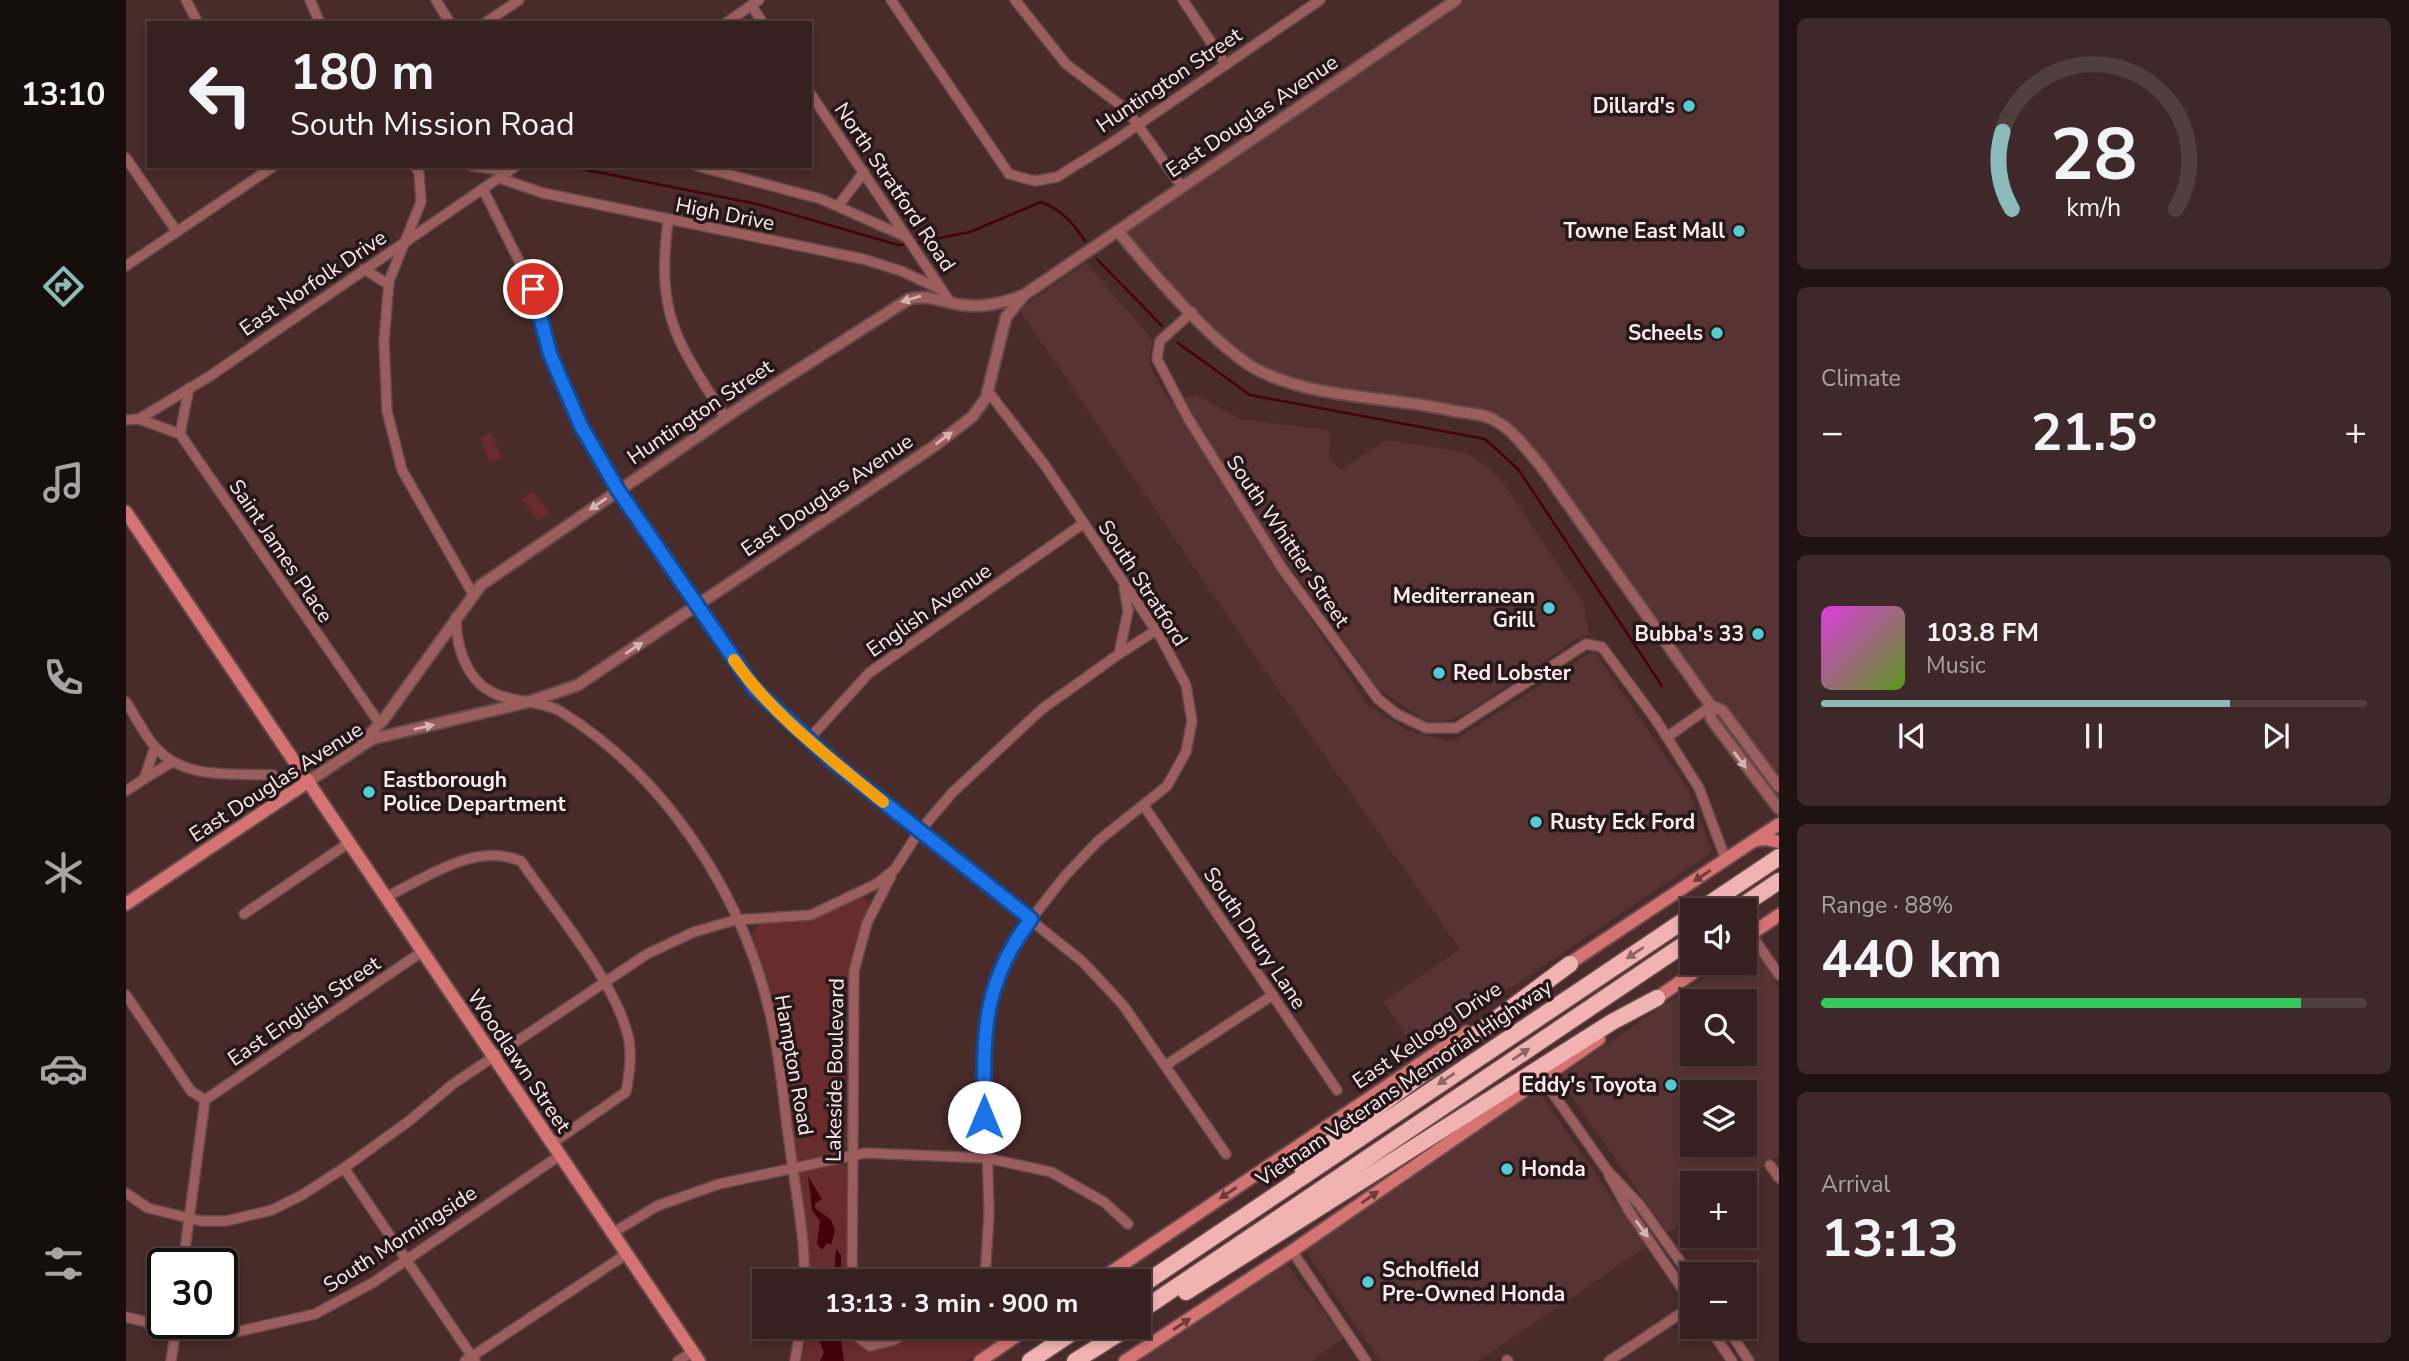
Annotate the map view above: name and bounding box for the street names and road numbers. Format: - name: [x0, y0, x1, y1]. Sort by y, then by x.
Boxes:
- street label: Huntington Street: [1091, 21, 1248, 139]
- street label: East Douglas Avenue: [1161, 48, 1343, 184]
- street label: North Stratford Road: [828, 97, 962, 277]
- street label: High Drive: [673, 191, 777, 237]
- street label: East Norfolk Drive: [234, 223, 392, 343]
- street label: Huntington Street: [622, 353, 779, 471]
- street label: East Douglas Avenue: [736, 427, 918, 563]
- street label: South Whittier Street: [1220, 450, 1356, 633]
- street label: Saint James Place: [223, 474, 339, 628]
- street label: South Stratford: [1092, 514, 1194, 652]
- street label: English Avenue: [861, 557, 997, 663]
- street label: East Douglas Avenue: [184, 715, 368, 849]
- street label: South Drury Lane: [1197, 861, 1313, 1015]
- street label: East English Street: [222, 949, 386, 1072]
- street label: Vietnam Veterans Memorial Highway: [1250, 973, 1558, 1193]
- street label: East Kellogg Drive: [1347, 975, 1507, 1095]
- street label: Lakeside Boulevard: [819, 978, 851, 1162]
- street label: Woodlawn Street: [461, 984, 578, 1139]
- street label: Hampton Road: [768, 992, 820, 1138]
- street label: South Morningside: [318, 1179, 482, 1299]

